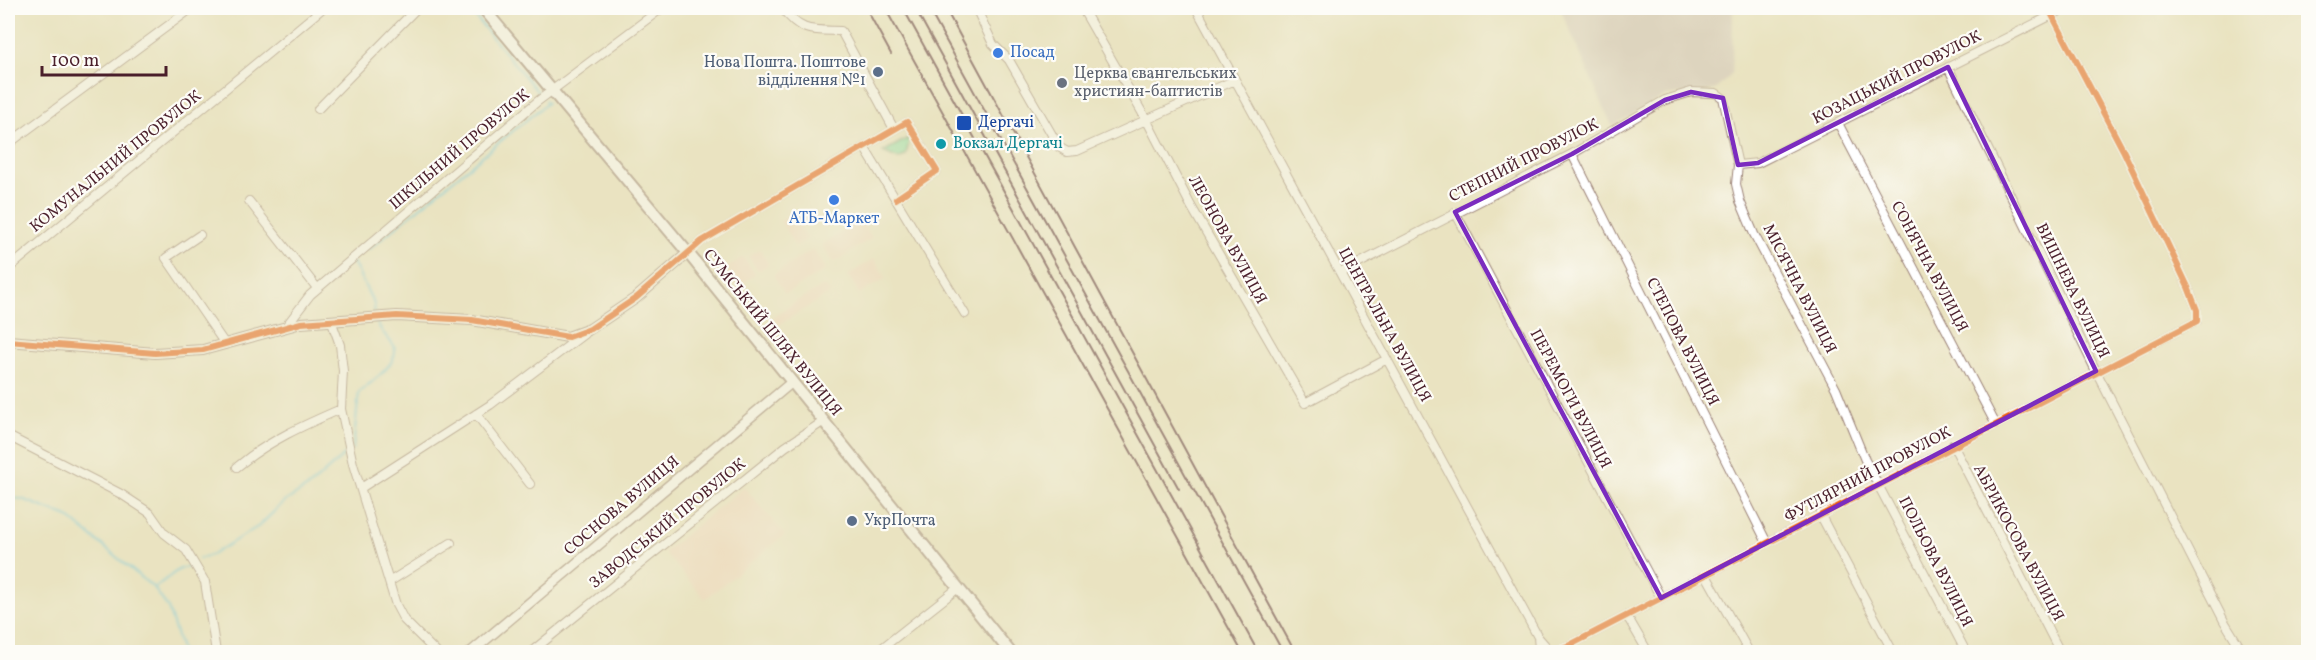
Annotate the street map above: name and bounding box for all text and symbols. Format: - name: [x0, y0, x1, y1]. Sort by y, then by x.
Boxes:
- street label: КОЗАЦЬКИЙ ПРОВУЛОК: [1809, 26, 1985, 130]
- scale bar: [42, 39, 166, 77]
- place label: Посад: [1010, 42, 1055, 64]
- marker: Посад: [991, 46, 1005, 60]
- text: 100 m: [51, 49, 100, 74]
- place label: Нова Пошта. Поштове відділення №1: [704, 52, 866, 92]
- place label: Церква євангельських християн-баптистів: [1074, 63, 1237, 103]
- marker: Нова Пошта. Поштове відділення №1: [871, 65, 885, 79]
- marker: Церква євангельських християн-баптистів: [1055, 76, 1069, 90]
- street label: ШКІЛЬНИЙ ПРОВУЛОК: [385, 85, 535, 215]
- street label: КОМУНАЛЬНИЙ ПРОВУЛОК: [26, 86, 207, 238]
- place label: Дергачі: [978, 112, 1034, 134]
- marker: Дергачі: [955, 114, 973, 132]
- street label: СТЕПНИЙ ПРОВУЛОК: [1445, 114, 1603, 208]
- place label: Вокзал Дергачі: [953, 133, 1063, 155]
- marker: Вокзал Дергачі: [934, 137, 948, 151]
- street label: ЛЕОНОВА ВУЛИЦЯ: [1182, 172, 1272, 308]
- marker: АТБ-Маркет: [827, 193, 841, 207]
- street label: СОНЯЧНА ВУЛИЦЯ: [1885, 198, 1973, 336]
- place label: АТБ-Маркет: [789, 208, 879, 230]
- street label: МІСЯЧНА ВУЛИЦЯ: [1757, 220, 1841, 358]
- street label: ВИШНЕВА ВУЛИЦЯ: [2030, 220, 2114, 362]
- street label: ЦЕНТРАЛЬНА ВУЛИЦЯ: [1332, 244, 1436, 406]
- street label: СУМСЬКИЙ ШЛЯХ ВУЛИЦЯ: [698, 245, 846, 421]
- street label: СТЕПОВА ВУЛИЦЯ: [1640, 274, 1724, 410]
- street label: ПЕРЕМОГИ ВУЛИЦЯ: [1524, 325, 1616, 473]
- street label: ФУТЛЯРНИЙ ПРОВУЛОК: [1781, 422, 1955, 528]
- street label: СОСНОВА ВУЛИЦЯ: [560, 451, 684, 561]
- street label: ЗАВОДСЬКИЙ ПРОВУЛОК: [585, 454, 751, 594]
- street label: АБРИКОСОВА ВУЛИЦЯ: [1967, 461, 2069, 625]
- street label: ПОЛЬОВА ВУЛИЦЯ: [1893, 493, 1977, 631]
- place label: УкрПочта: [864, 510, 936, 532]
- marker: УкрПочта: [845, 514, 859, 528]

